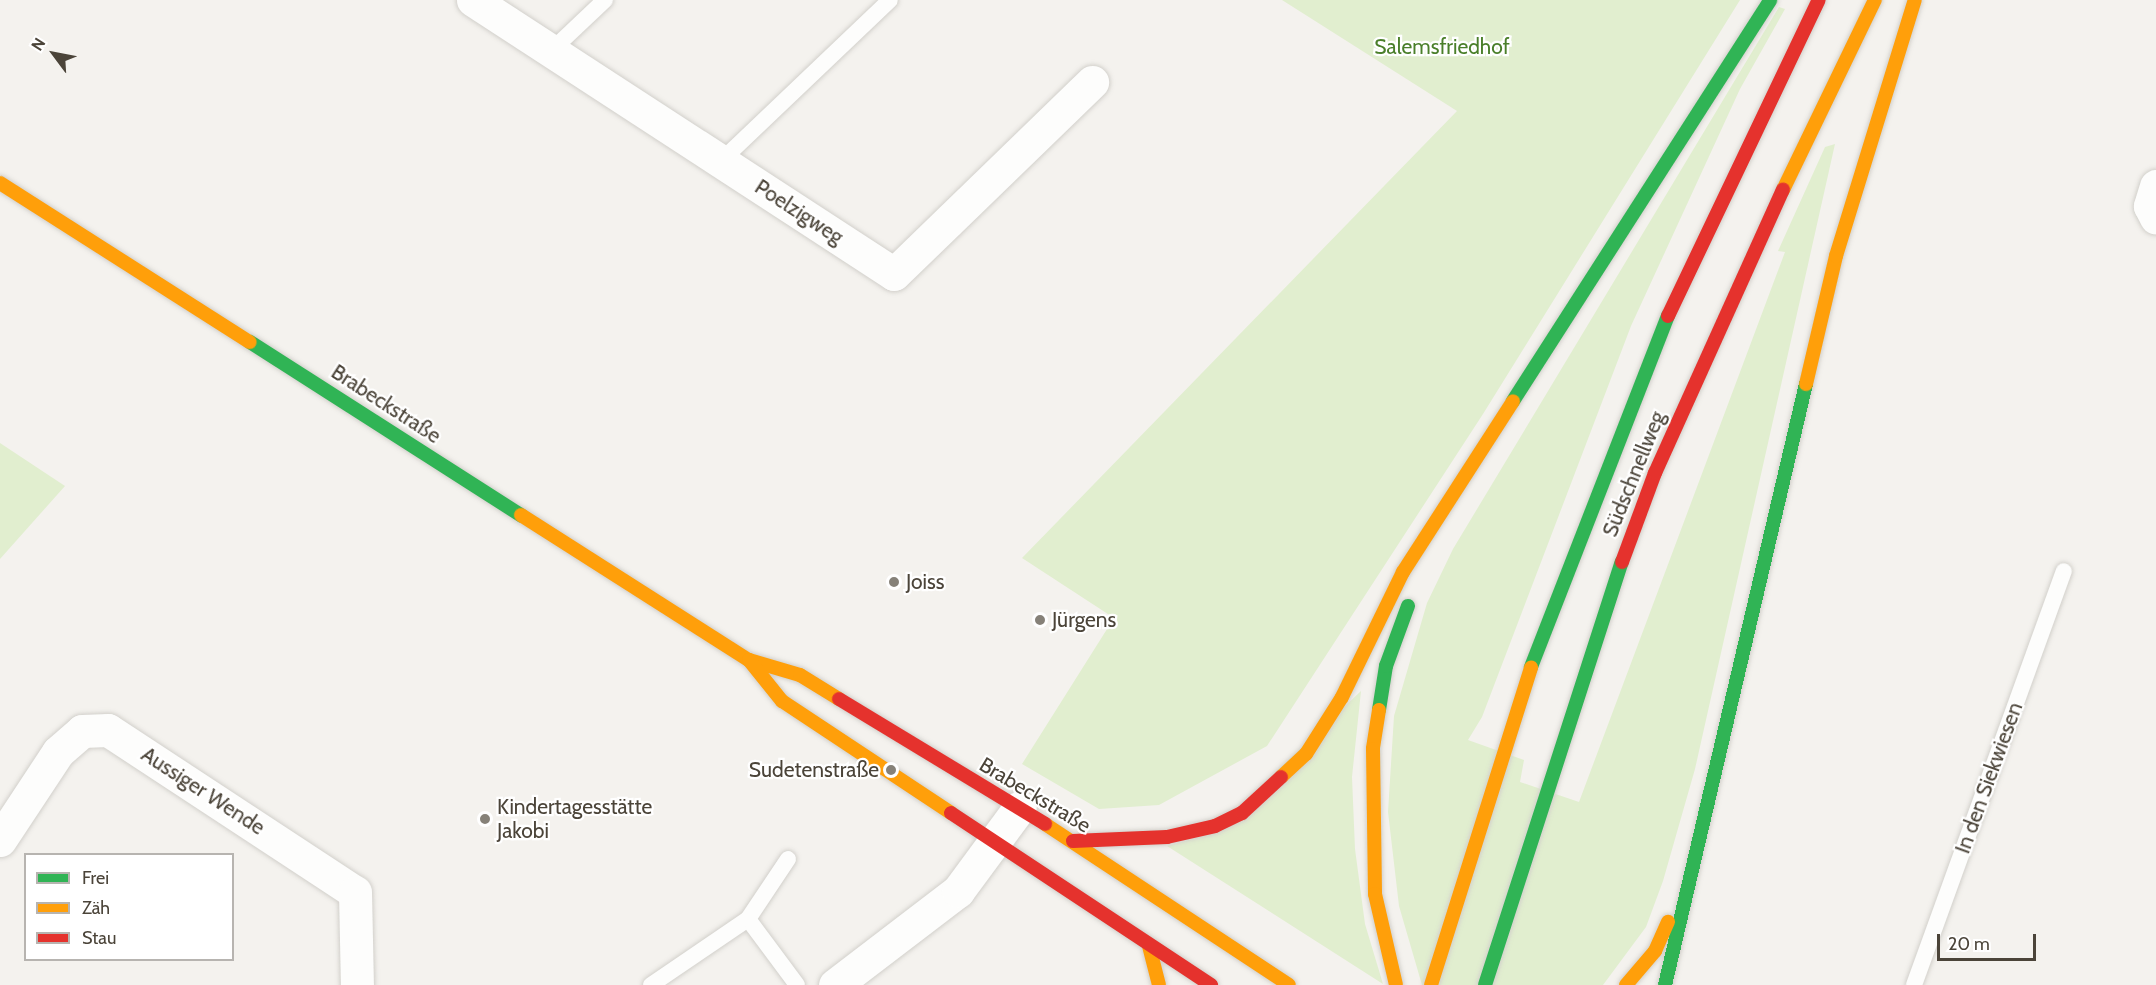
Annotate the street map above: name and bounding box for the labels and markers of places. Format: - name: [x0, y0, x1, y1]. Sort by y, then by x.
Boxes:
- place label: Joiss: [906, 569, 944, 595]
- marker: Joiss: [887, 575, 901, 589]
- place label: Jürgens: [1052, 607, 1116, 633]
- marker: Jürgens: [1033, 613, 1047, 627]
- place label: Sudetenstraße: [749, 757, 879, 783]
- marker: Sudetenstraße: [884, 763, 898, 777]
- place label: Kindertagesstätte Jakobi: [497, 794, 652, 844]
- marker: Kindertagesstätte Jakobi: [478, 812, 492, 826]

